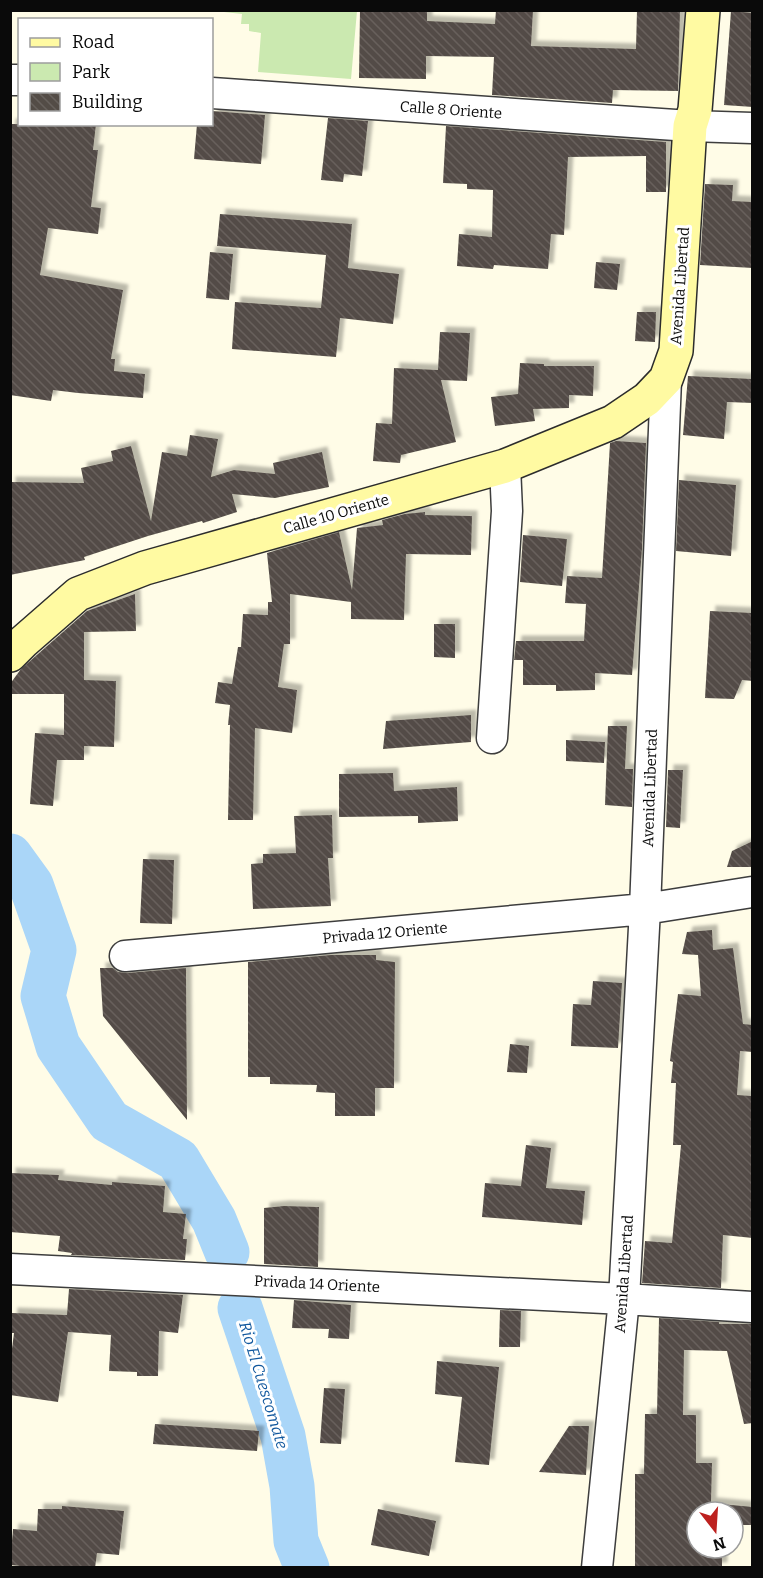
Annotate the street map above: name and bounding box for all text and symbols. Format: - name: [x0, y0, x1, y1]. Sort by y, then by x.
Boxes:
- legend: [18, 18, 213, 126]
- text: Road: [72, 31, 115, 53]
- text: Park: [72, 61, 111, 83]
- text: Building: [72, 91, 143, 113]
- street label: Calle 8 Oriente: [399, 97, 503, 123]
- street label: Avenida Libertad: [667, 226, 693, 345]
- street label: Calle 10 Oriente: [281, 490, 391, 538]
- street label: Avenida Libertad: [639, 729, 661, 847]
- street label: Privada 12 Oriente: [322, 919, 448, 947]
- street label: Avenida Libertad: [611, 1214, 637, 1333]
- street label: Privada 14 Oriente: [254, 1272, 380, 1296]
- water label: Rio El Cuescomate: [235, 1319, 292, 1451]
- north arrow: [685, 1500, 745, 1560]
- text: N: [711, 1533, 728, 1555]

